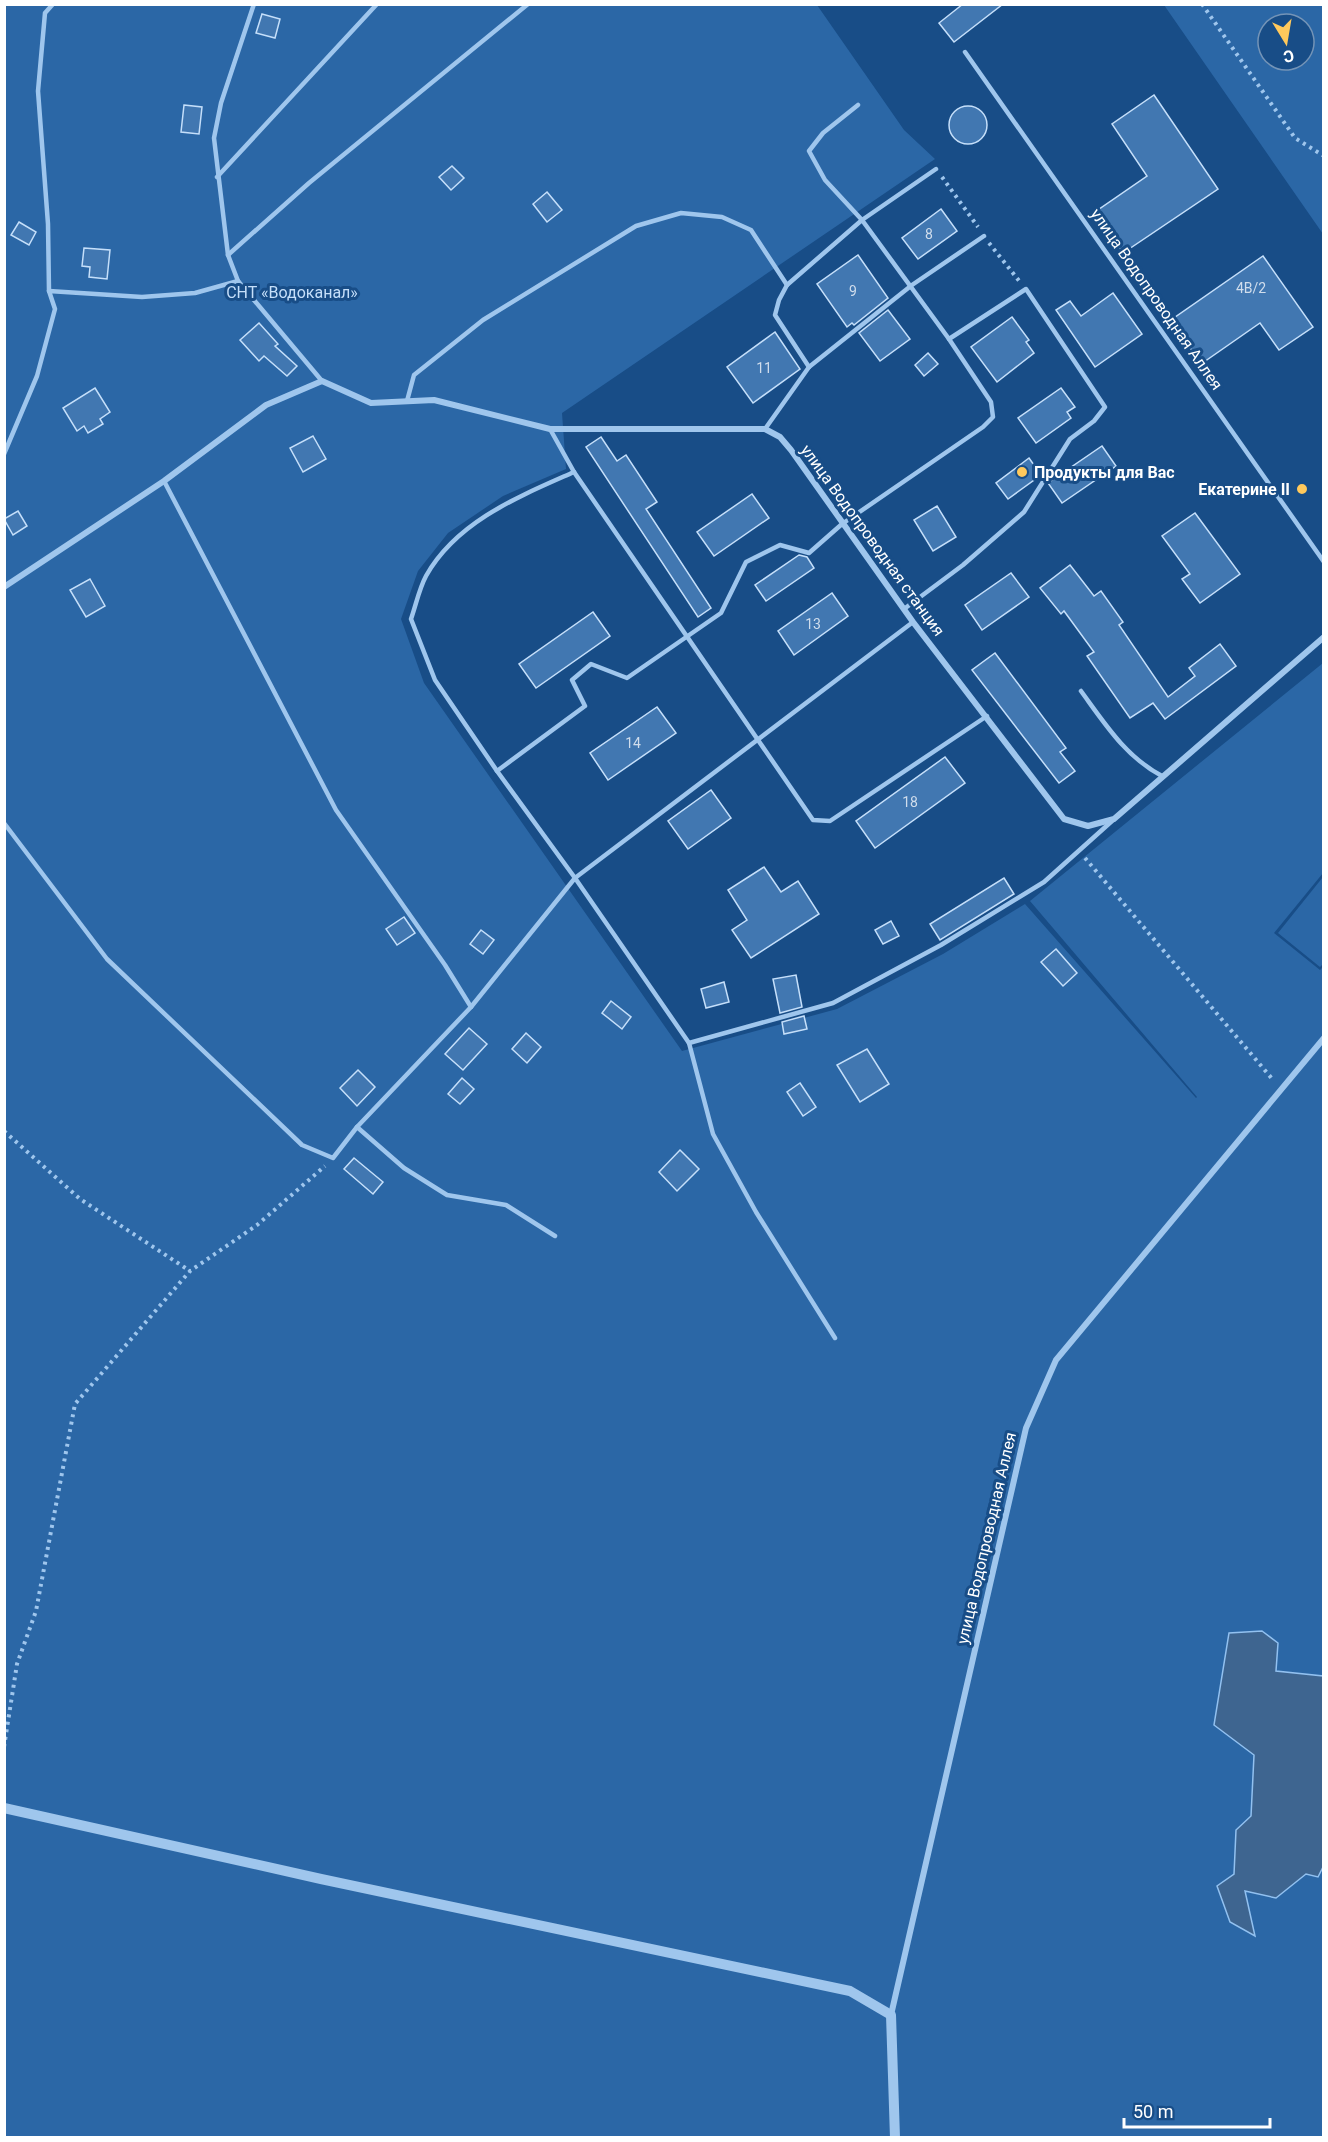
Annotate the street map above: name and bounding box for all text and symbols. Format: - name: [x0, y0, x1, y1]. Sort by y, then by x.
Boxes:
- north arrow: [1256, 12, 1316, 72]
- text: С: [1282, 46, 1296, 67]
- street label: улица Водопроводная Аллея: [1087, 205, 1227, 394]
- house number: 8: [925, 226, 933, 242]
- house number: 4В/2: [1236, 280, 1266, 296]
- park label: СНТ «Водоканал»: [226, 283, 358, 302]
- house number: 9: [849, 283, 857, 299]
- house number: 11: [756, 360, 772, 376]
- street label: улица Водопроводная станция: [797, 441, 948, 640]
- place label: Продукты для Вас: [1034, 463, 1175, 482]
- marker: Продукты для Вас: [1015, 465, 1029, 479]
- place label: Екатерине II: [1198, 480, 1290, 499]
- marker: Екатерине II: [1295, 482, 1309, 496]
- house number: 13: [805, 616, 821, 632]
- house number: 14: [625, 735, 641, 751]
- house number: 18: [902, 794, 918, 810]
- street label: улица Водопроводная Аллея: [953, 1430, 1020, 1646]
- scale bar: [1124, 2091, 1270, 2129]
- text: 50 m: [1133, 2101, 1173, 2122]

